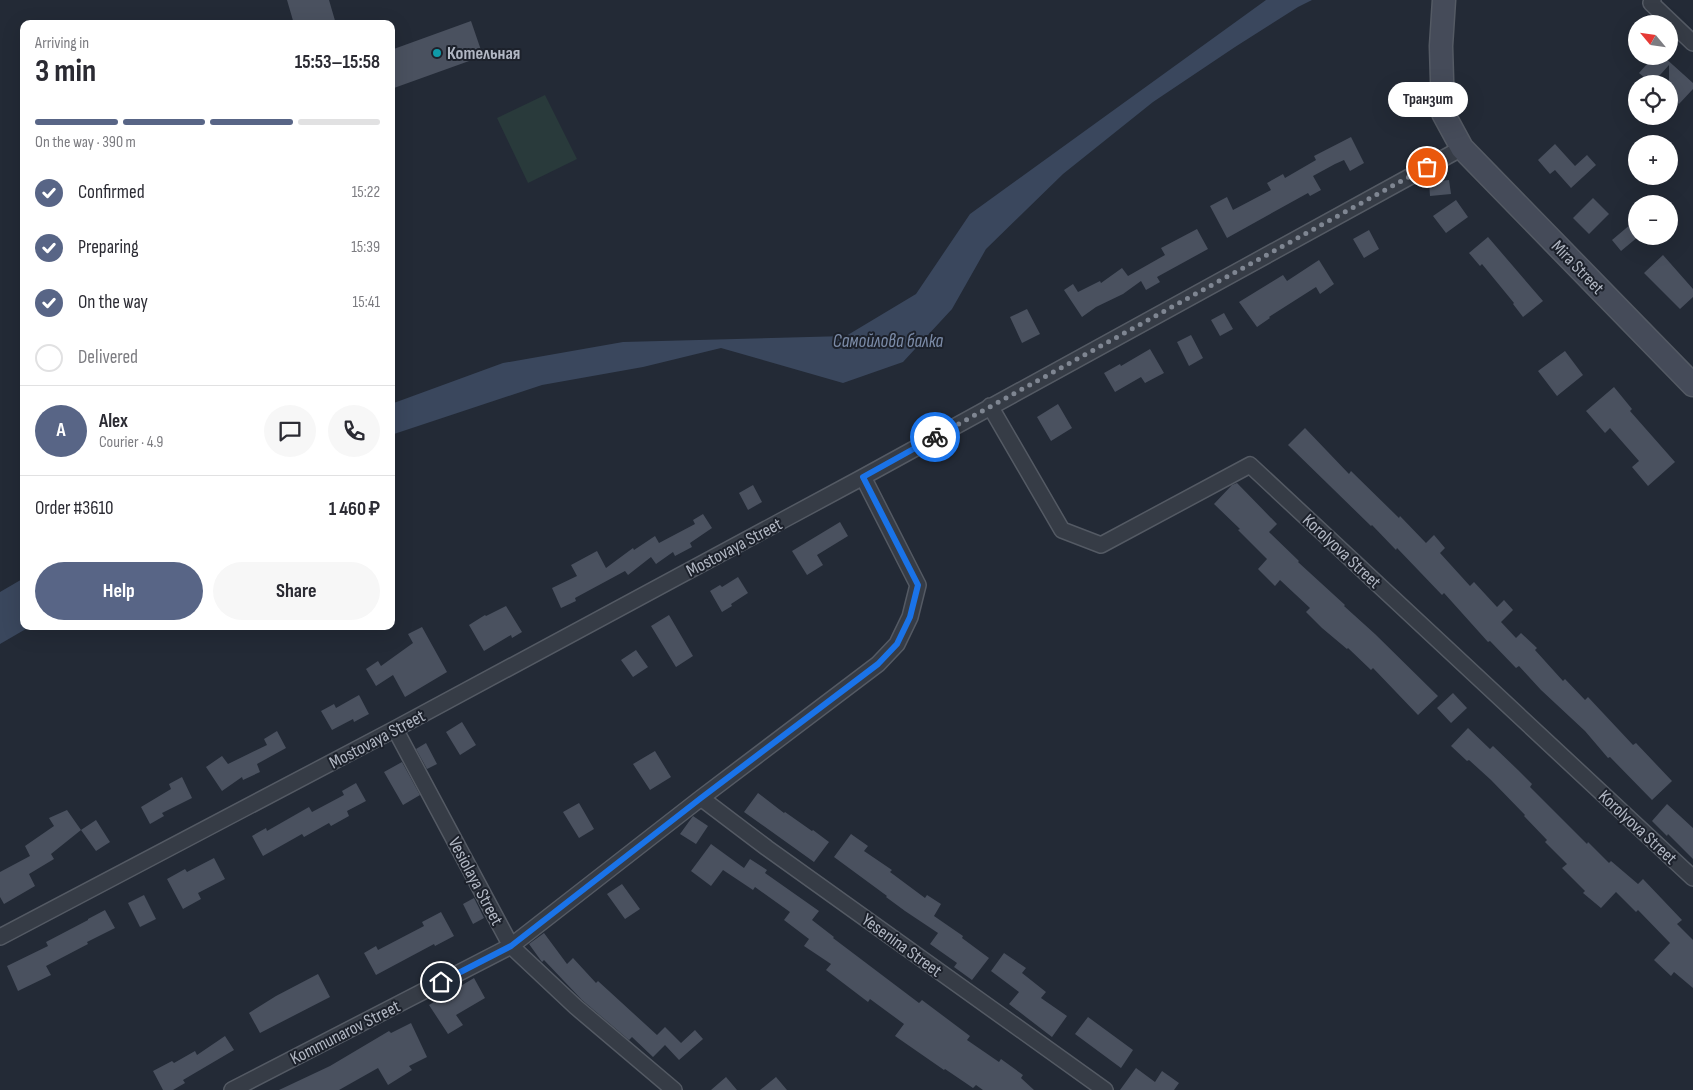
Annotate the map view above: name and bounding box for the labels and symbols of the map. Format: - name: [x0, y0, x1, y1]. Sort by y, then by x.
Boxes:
- north arrow: [1628, 15, 1678, 65]
- place label: Котельная: [447, 43, 520, 64]
- marker: Котельная: [431, 47, 443, 59]
- callout: Транзит: [1387, 82, 1467, 117]
- pin: [1406, 146, 1448, 188]
- street label: Mira Street: [1547, 236, 1609, 299]
- water label: Самойлова балка: [833, 330, 944, 353]
- courier: [910, 412, 960, 462]
- street label: Korolyova Street: [1298, 510, 1386, 593]
- street label: Mostovaya Street: [683, 513, 786, 581]
- street label: Mostovaya Street: [326, 705, 429, 773]
- street label: Korolyova Street: [1594, 786, 1682, 869]
- street label: Vesiolaya Street: [444, 834, 508, 929]
- street label: Yesenina Street: [857, 909, 946, 982]
- pin: [420, 961, 462, 1003]
- street label: Kommunarov Street: [287, 995, 404, 1069]

